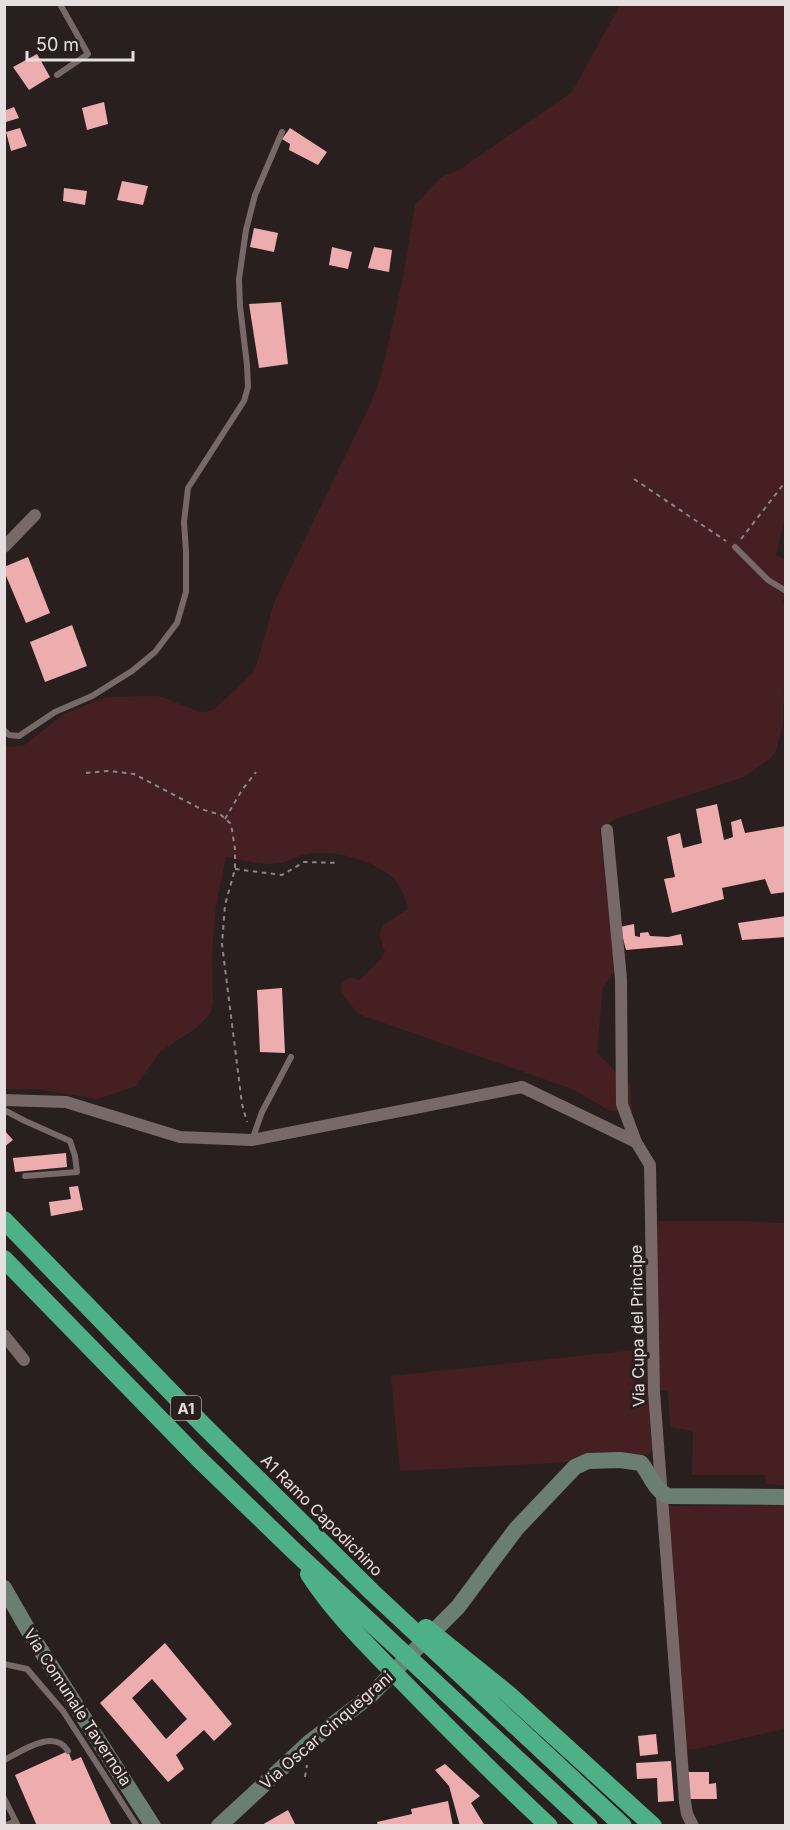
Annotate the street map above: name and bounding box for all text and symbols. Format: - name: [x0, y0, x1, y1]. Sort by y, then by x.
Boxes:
- scale bar: [27, 24, 134, 62]
- text: 50 m: [36, 34, 79, 55]
- street label: Via Cupa del Principe: [626, 1245, 648, 1407]
- road number: A1: [171, 1396, 201, 1420]
- street label: A1 Ramo Capodichino: [257, 1450, 387, 1580]
- street label: Via Comunale Tavernola: [20, 1625, 136, 1789]
- street label: Via Oscar Cinquegrani: [255, 1667, 397, 1793]

